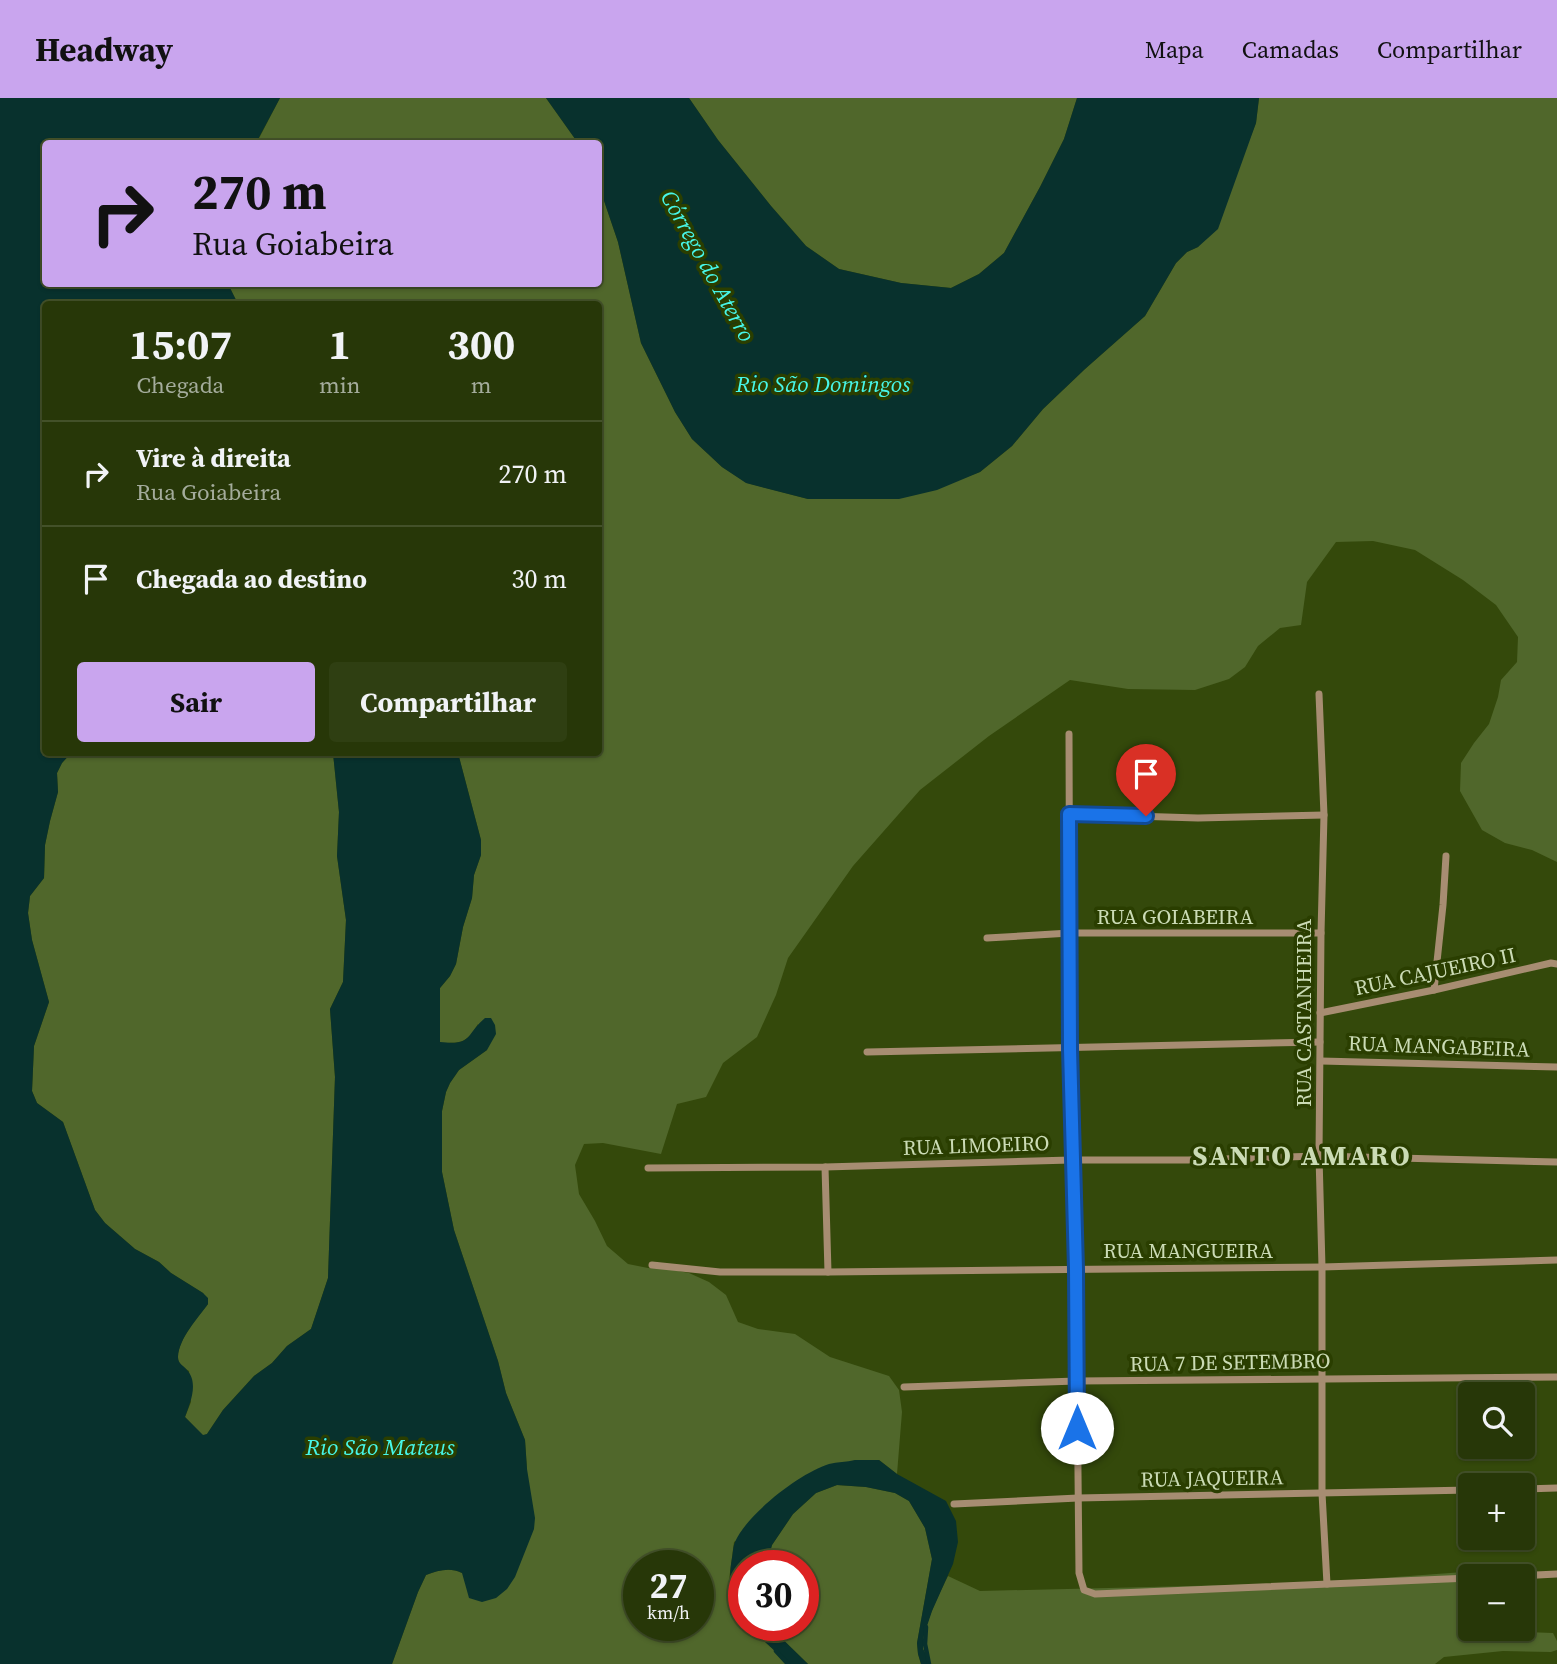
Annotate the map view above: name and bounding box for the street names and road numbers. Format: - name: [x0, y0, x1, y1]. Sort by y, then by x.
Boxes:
- street label: RUA GOIABEIRA: [1097, 902, 1253, 931]
- street label: RUA CASTANHEIRA: [1289, 919, 1318, 1107]
- street label: RUA CAJUEIRO II: [1352, 940, 1518, 1002]
- street label: RUA MANGABEIRA: [1348, 1028, 1530, 1064]
- street label: RUA LIMOEIRO: [902, 1128, 1050, 1162]
- street label: RUA MANGUEIRA: [1103, 1236, 1273, 1265]
- street label: RUA 7 DE SETEMBRO: [1129, 1346, 1331, 1378]
- street label: RUA JAQUEIRA: [1140, 1462, 1284, 1494]

